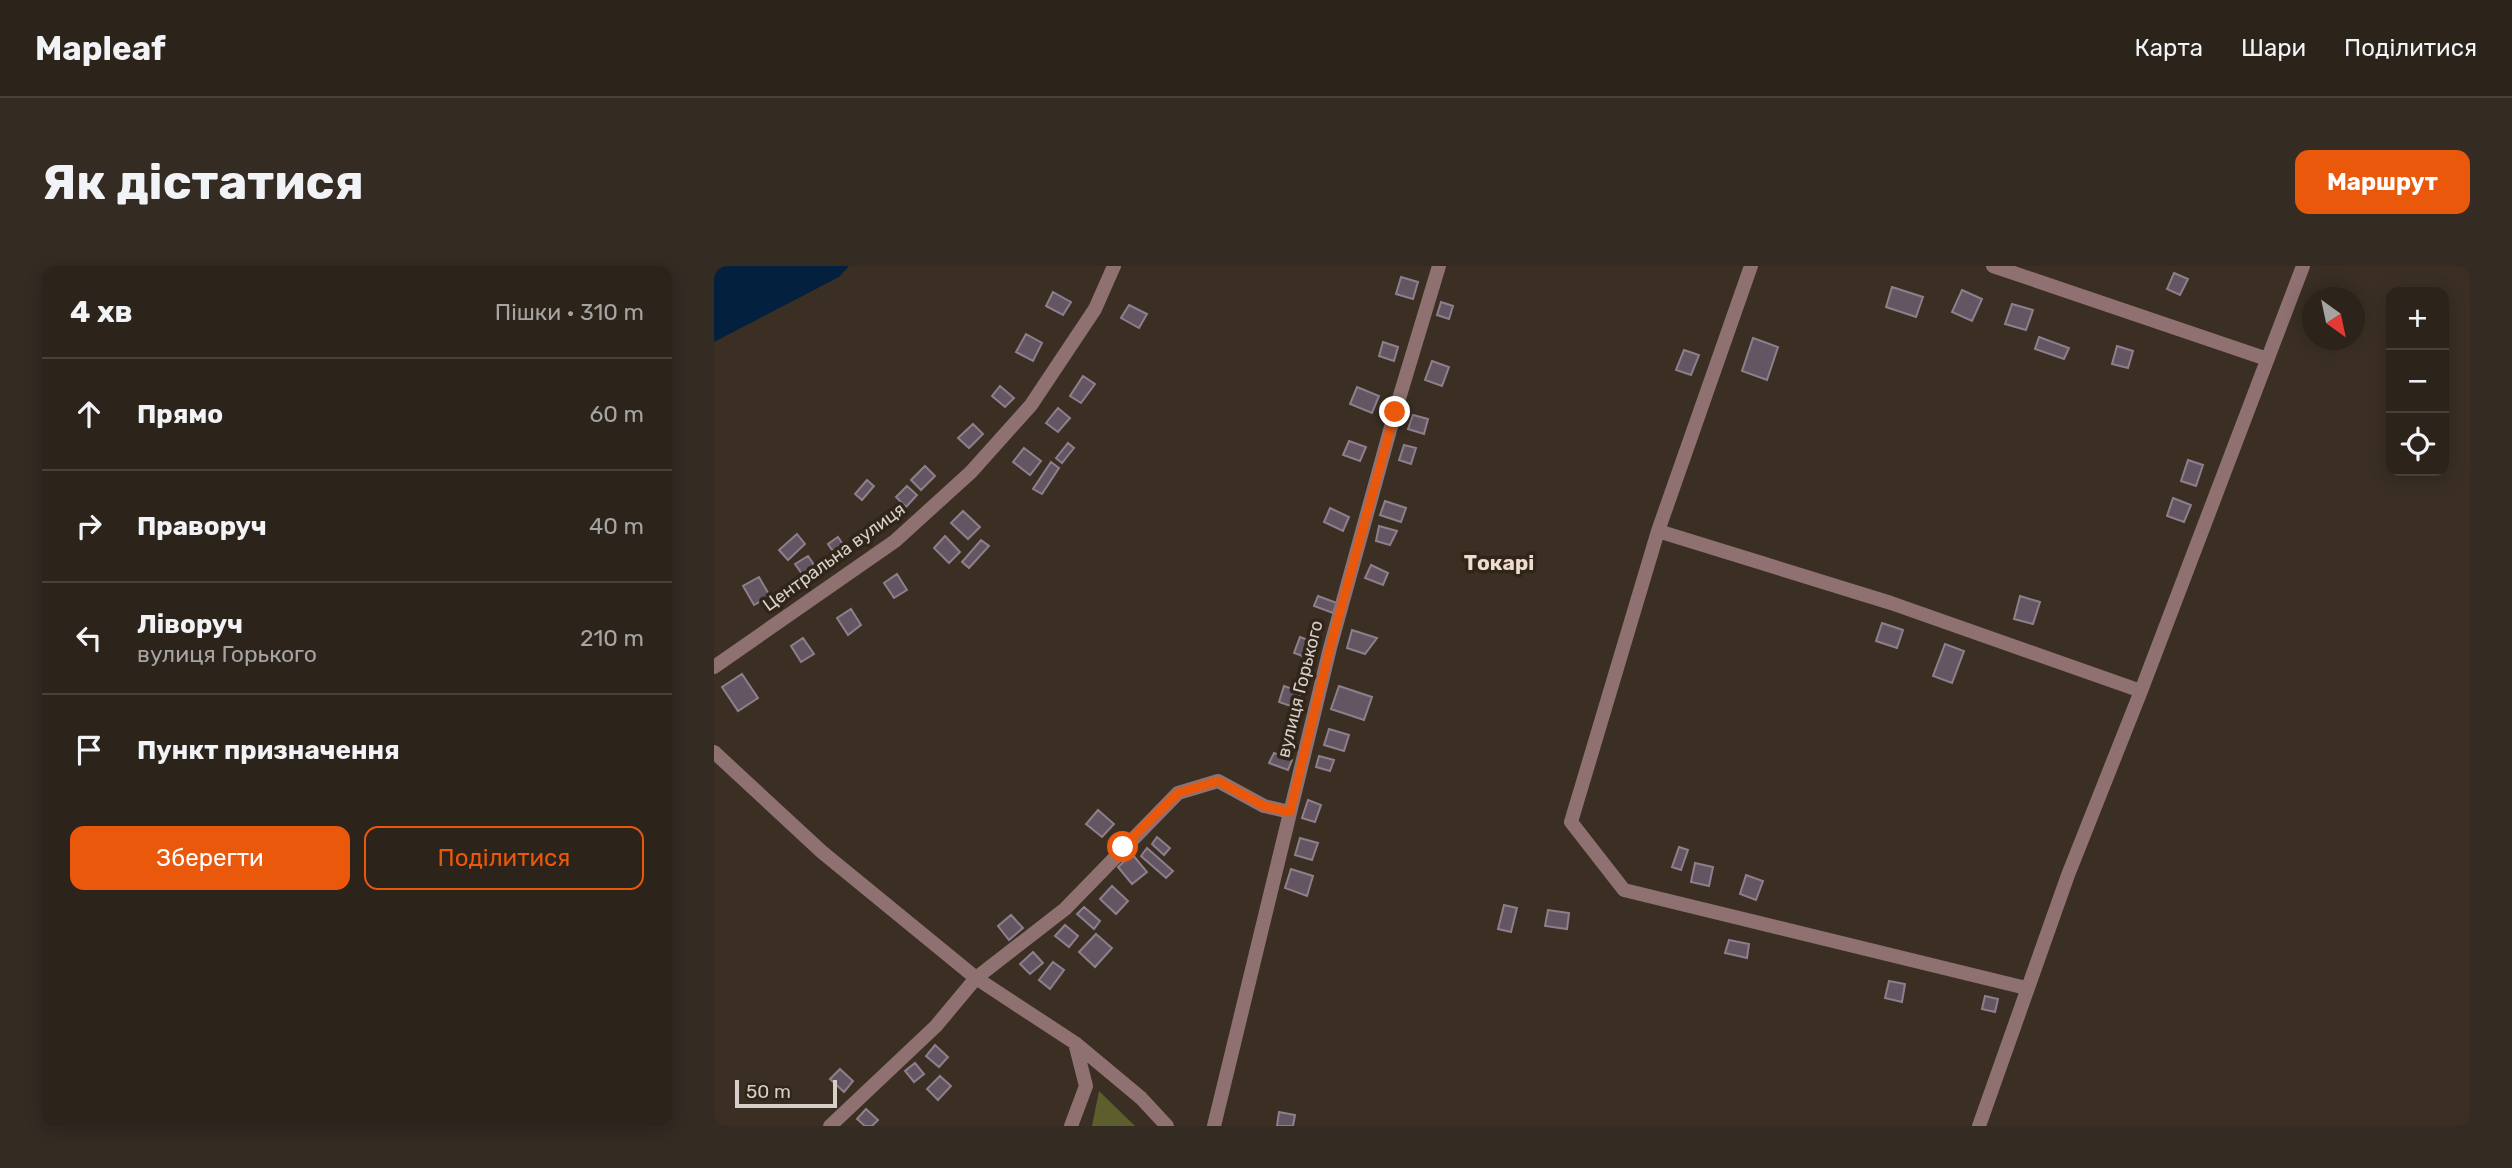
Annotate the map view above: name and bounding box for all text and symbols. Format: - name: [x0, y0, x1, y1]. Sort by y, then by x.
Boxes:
- text: Mapleaf: [35, 29, 166, 68]
- text: Карта: [2134, 34, 2203, 62]
- text: Шари: [2241, 34, 2306, 62]
- text: Поділитися: [2344, 34, 2477, 62]
- button: Маршрут: [2295, 150, 2470, 214]
- text: Як дістатися: [42, 153, 364, 211]
- north arrow: [2302, 287, 2365, 350]
- map controls: [2386, 287, 2449, 476]
- button: +: [2386, 287, 2449, 350]
- text: 4 хв: [70, 294, 133, 330]
- text: Пішки · 310 m: [495, 298, 644, 326]
- button: −: [2386, 350, 2449, 413]
- icon: ahead: [70, 395, 108, 433]
- route end: [1379, 396, 1410, 427]
- text: Прямо: [137, 399, 223, 430]
- text: 60 m: [589, 400, 644, 428]
- button: locate: [2386, 413, 2449, 476]
- street label: Центральна вулиця: [759, 498, 909, 616]
- icon: right: [70, 507, 108, 545]
- text: Праворуч: [137, 511, 267, 542]
- text: 40 m: [589, 512, 644, 540]
- district label: Токарі: [1464, 550, 1534, 575]
- text: Ліворуч: [137, 609, 243, 640]
- street label: вулиця Горького: [1272, 618, 1328, 760]
- icon: left: [70, 619, 108, 657]
- text: 210 m: [580, 624, 644, 652]
- text: вулиця Горького: [137, 640, 317, 668]
- icon: arrive: [70, 731, 108, 769]
- text: Пункт призначення: [137, 735, 400, 766]
- button: Зберегти: [70, 826, 350, 890]
- button: Поділитися: [364, 826, 644, 890]
- route start: [1107, 831, 1138, 862]
- scale bar: [735, 1077, 836, 1109]
- text: 50 m: [746, 1080, 791, 1103]

